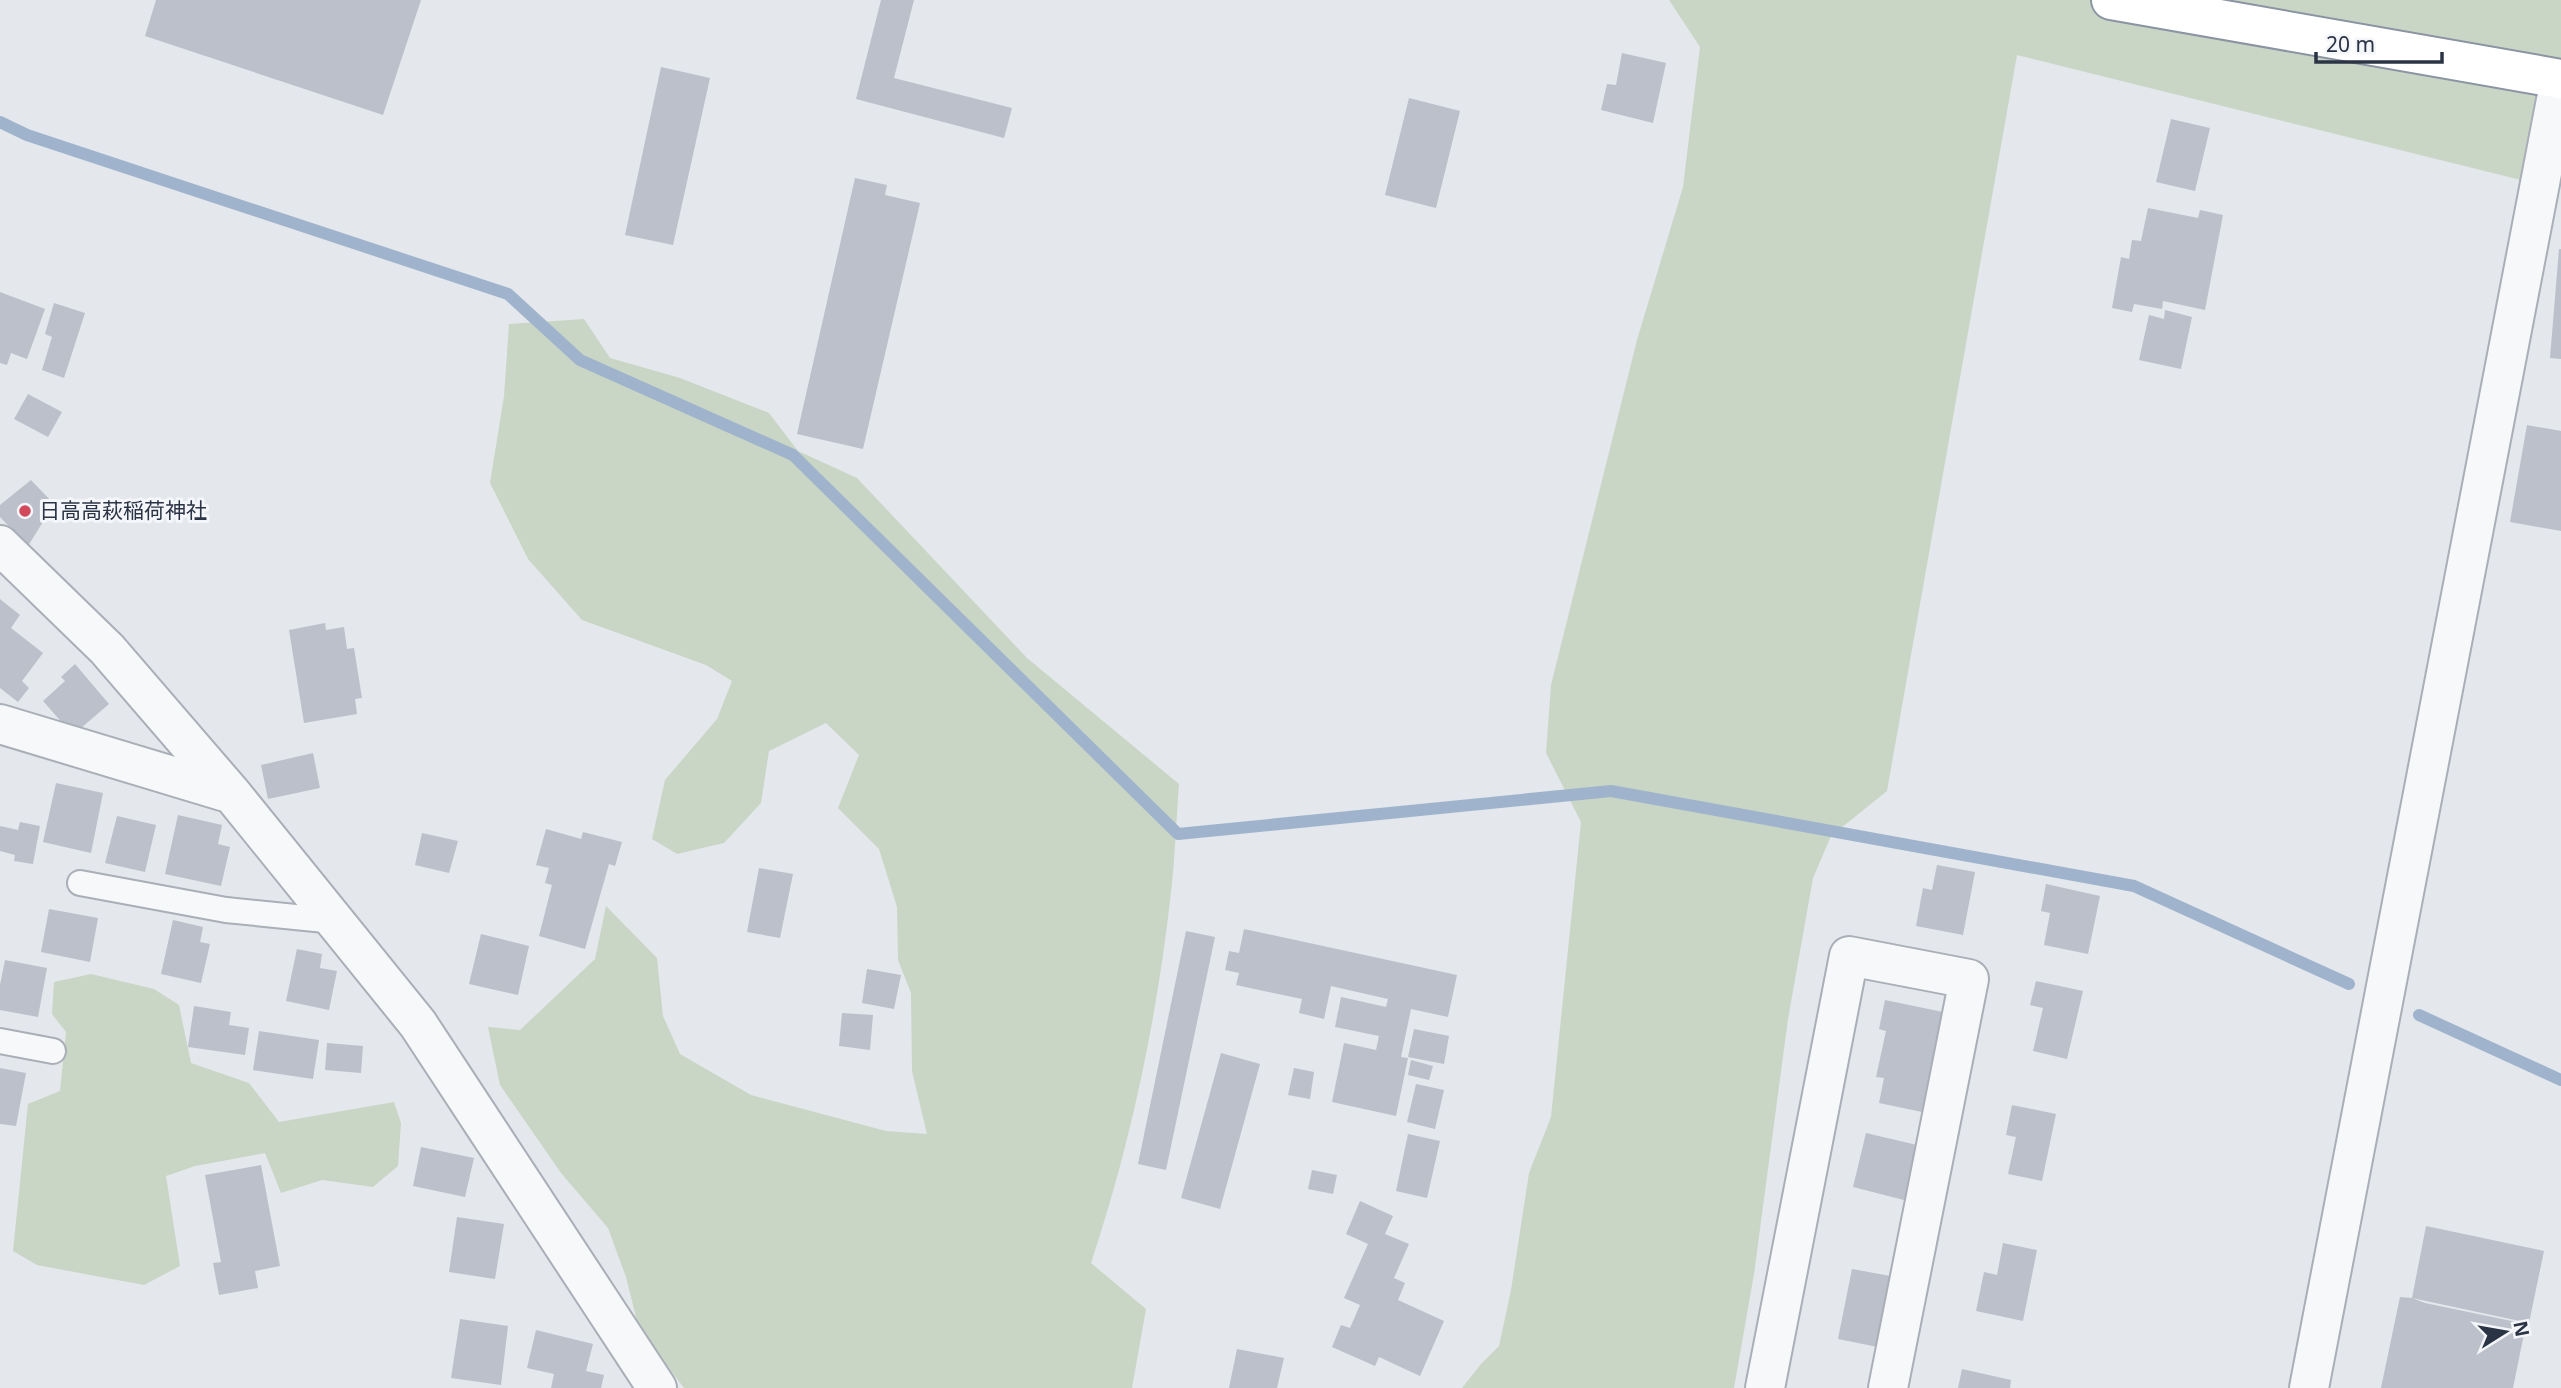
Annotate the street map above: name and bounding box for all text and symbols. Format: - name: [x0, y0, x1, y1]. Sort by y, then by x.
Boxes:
- scale bar: [2316, 21, 2442, 65]
- text: 20 m: [2326, 30, 2375, 58]
- place label: 日高高萩稲荷神社: [39, 496, 207, 524]
- marker: 日高高萩稲荷神社: [17, 503, 33, 519]
- north arrow: [2470, 1297, 2540, 1367]
- text: N: [2507, 1319, 2536, 1339]

